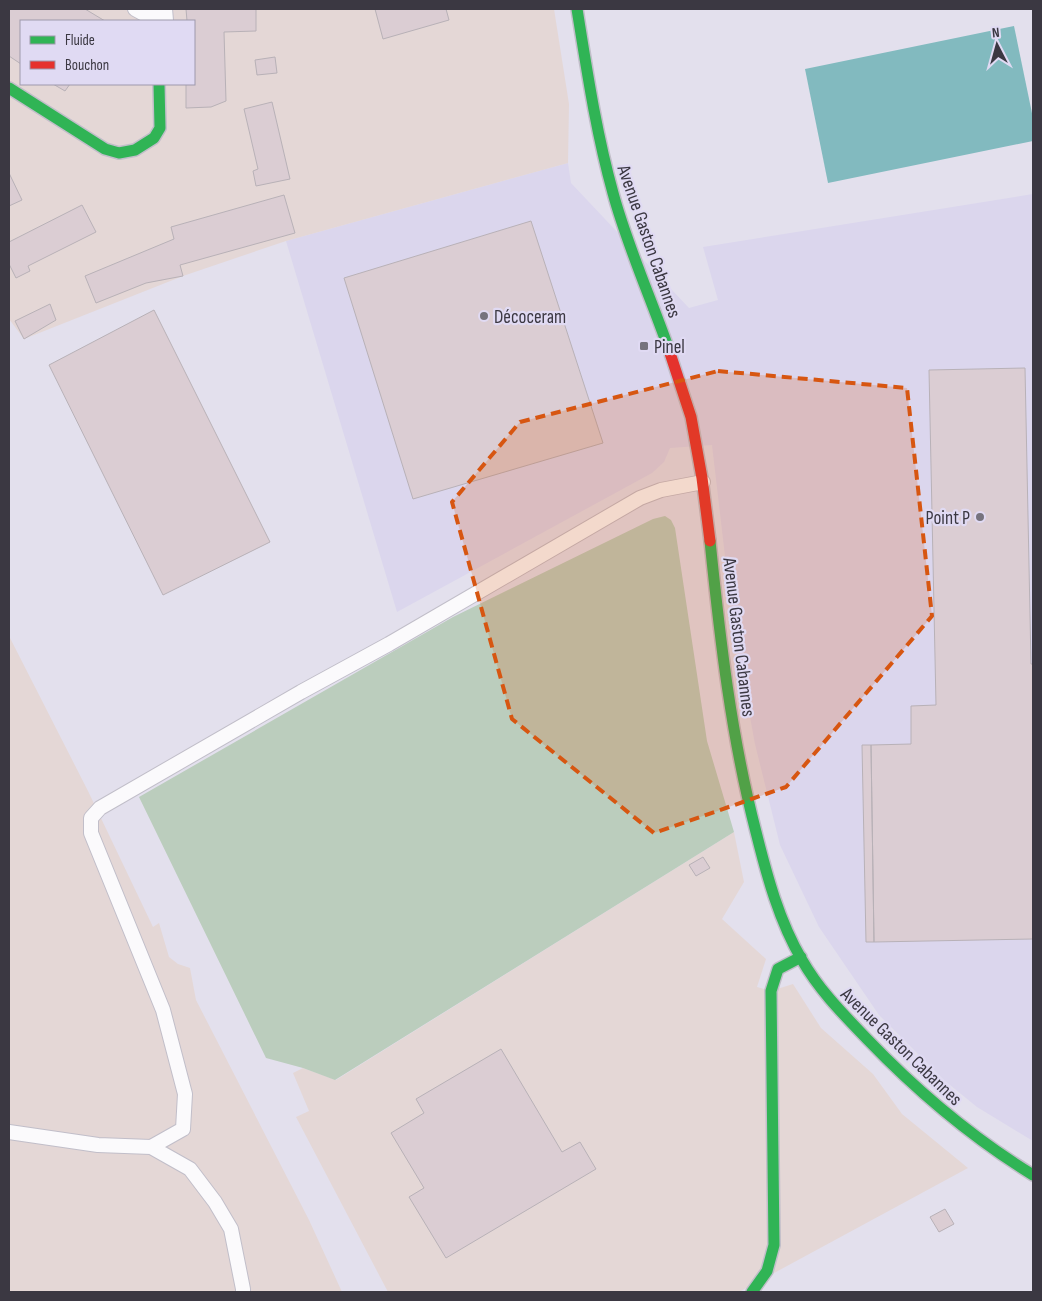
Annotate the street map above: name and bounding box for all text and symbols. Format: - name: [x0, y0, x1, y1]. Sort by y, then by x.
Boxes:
- legend: [20, 20, 195, 85]
- north arrow: [972, 20, 1022, 70]
- text: N: [991, 24, 1000, 41]
- text: Fluide: [65, 31, 95, 50]
- text: Bouchon: [65, 56, 109, 75]
- street label: Avenue Gaston Cabannes: [611, 161, 686, 321]
- place label: Décoceram: [494, 306, 566, 329]
- marker: Décoceram: [478, 310, 490, 322]
- place label: Pinel: [654, 336, 685, 359]
- marker: Pinel: [638, 340, 650, 352]
- place label: Point P: [925, 507, 970, 530]
- marker: Point P: [974, 511, 986, 523]
- street label: Avenue Gaston Cabannes: [717, 555, 760, 718]
- street label: Avenue Gaston Cabannes: [835, 983, 967, 1111]

